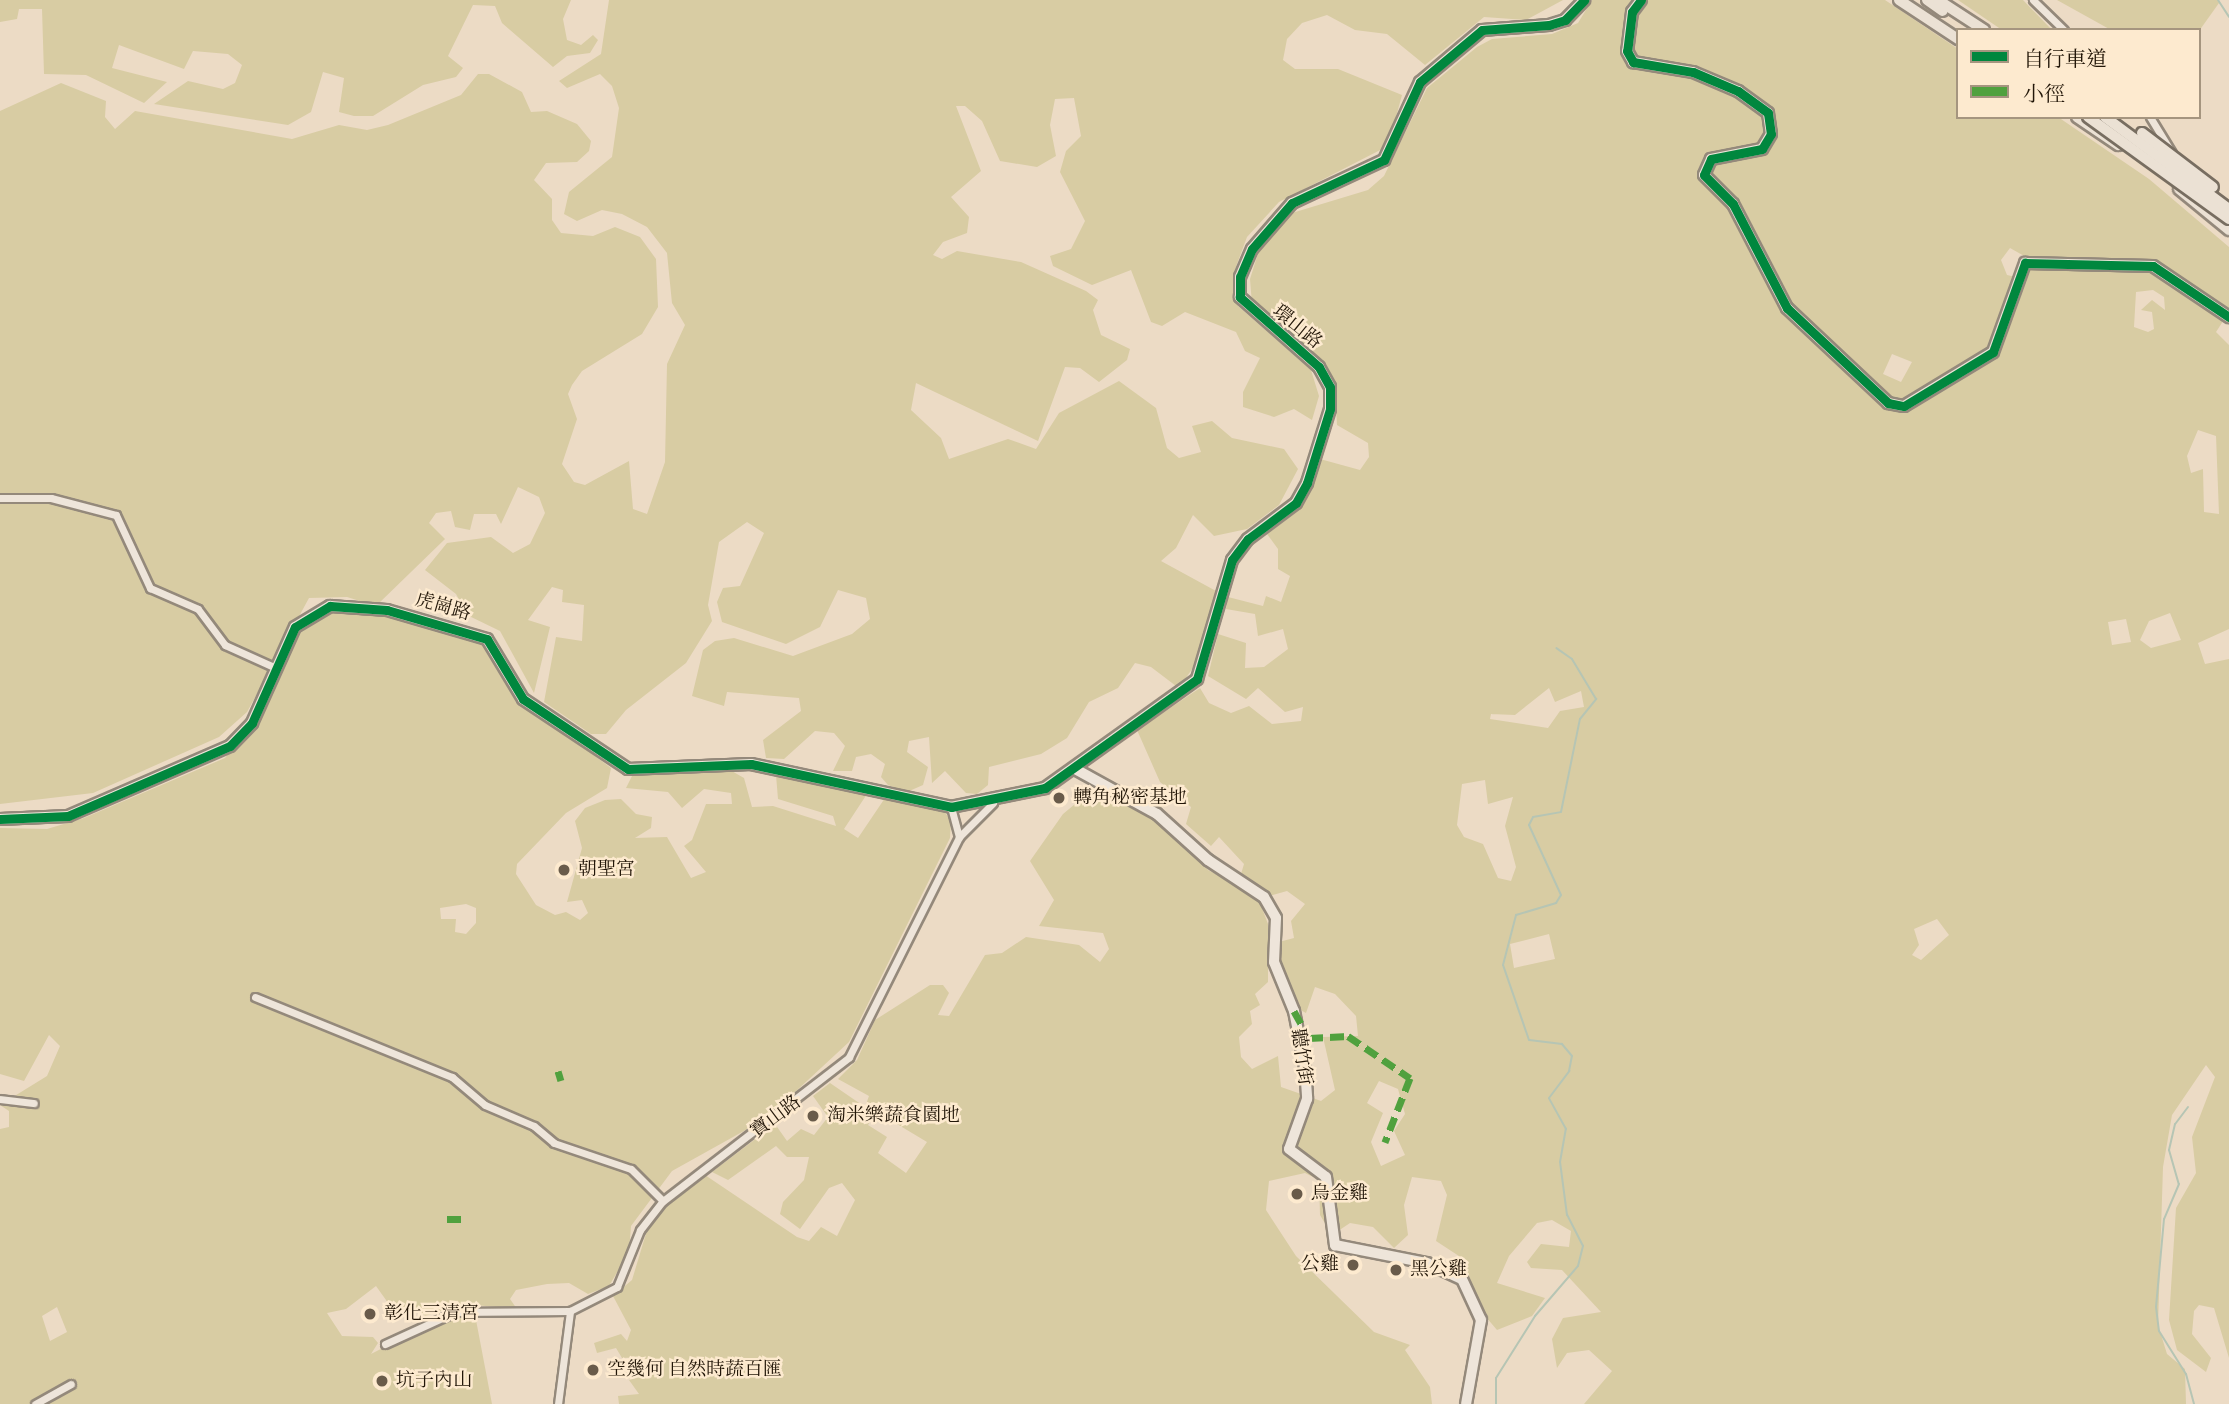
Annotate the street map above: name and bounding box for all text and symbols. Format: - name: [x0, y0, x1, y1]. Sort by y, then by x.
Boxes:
- legend: [1956, 28, 2201, 119]
- text: 自行車道: [2023, 47, 2107, 71]
- text: 小徑: [2023, 82, 2065, 106]
- street label: 環山路: [1268, 300, 1326, 354]
- street label: 虎崗路: [412, 588, 474, 626]
- place label: 轉角秘密基地: [1073, 787, 1187, 809]
- marker: 轉角秘密基地: [1051, 790, 1067, 806]
- place label: 朝聖宮: [578, 859, 635, 881]
- marker: 朝聖宮: [556, 862, 572, 878]
- street label: 聽竹街: [1286, 1027, 1316, 1087]
- street label: 寶山路: [746, 1091, 806, 1143]
- place label: 淘米樂蔬食園地: [827, 1105, 960, 1127]
- marker: 淘米樂蔬食園地: [805, 1108, 821, 1124]
- place label: 烏金雞: [1311, 1183, 1368, 1205]
- marker: 烏金雞: [1289, 1186, 1305, 1202]
- place label: 公雞: [1301, 1254, 1339, 1276]
- marker: 公雞: [1345, 1257, 1361, 1273]
- place label: 黑公雞: [1410, 1259, 1467, 1281]
- marker: 黑公雞: [1388, 1262, 1404, 1278]
- place label: 彰化三清宮: [384, 1303, 479, 1325]
- marker: 彰化三清宮: [362, 1306, 378, 1322]
- place label: 空幾何 自然時蔬百匯: [607, 1359, 782, 1381]
- marker: 空幾何 自然時蔬百匯: [585, 1362, 601, 1378]
- place label: 坑子內山: [396, 1370, 472, 1392]
- marker: 坑子內山: [374, 1373, 390, 1389]

